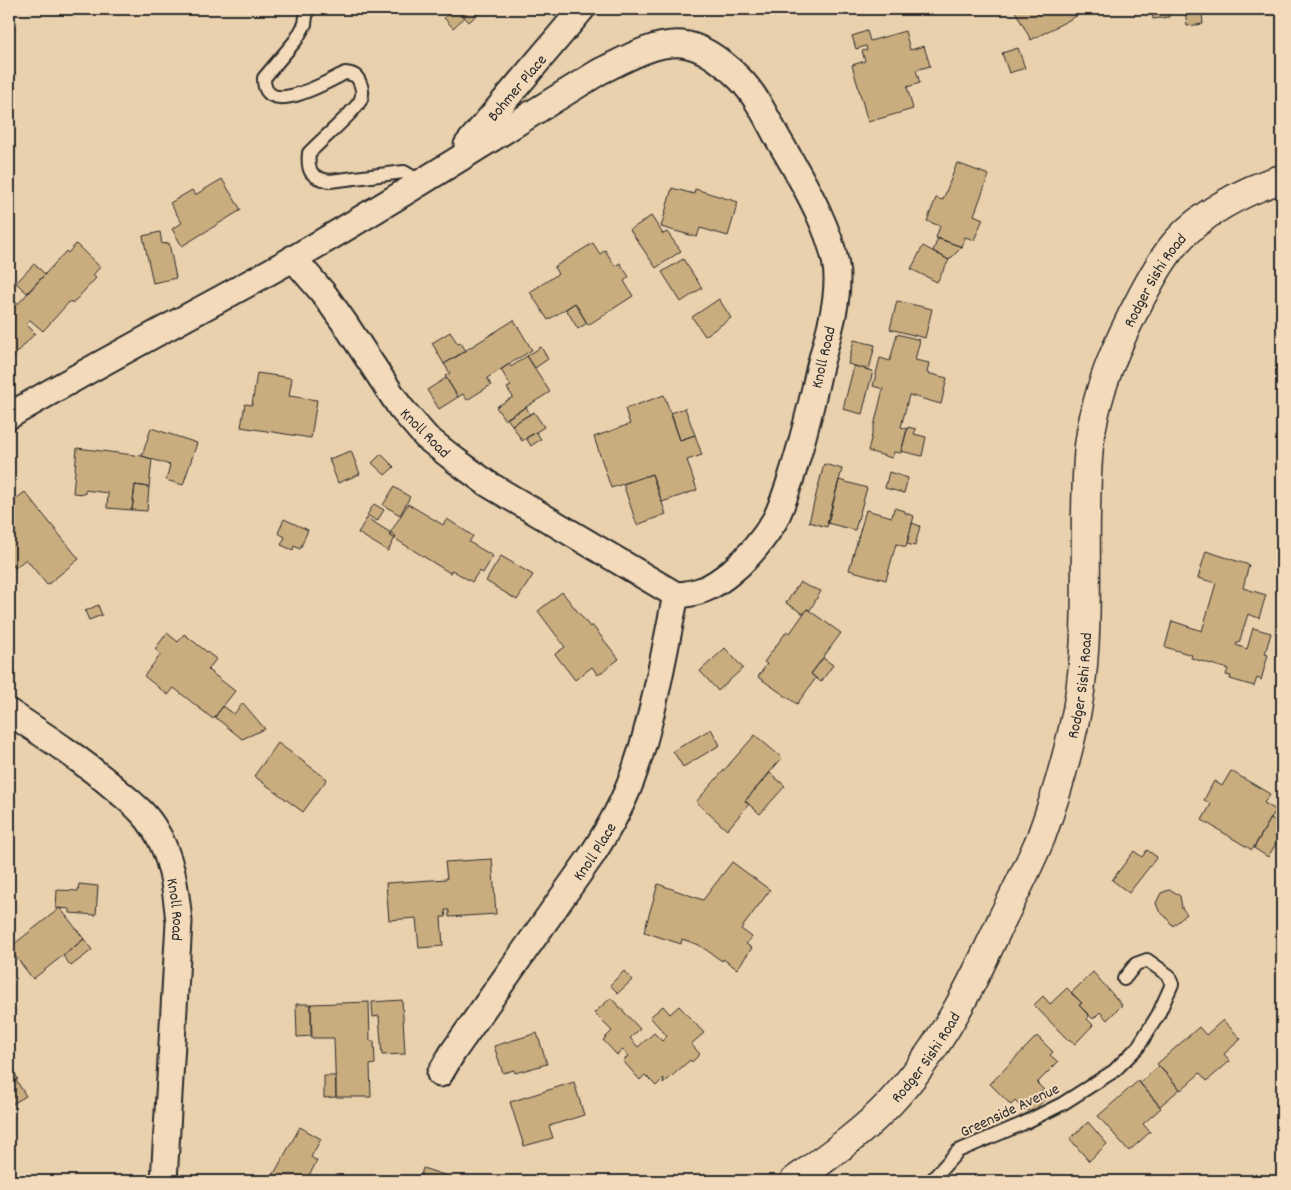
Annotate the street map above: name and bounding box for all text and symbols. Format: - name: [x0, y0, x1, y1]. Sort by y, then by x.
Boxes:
- street label: Bohmer Place: [483, 50, 553, 127]
- street label: Rodger Sishi Road: [1119, 229, 1193, 332]
- street label: Knoll Road: [806, 324, 843, 391]
- street label: Knoll Road: [394, 403, 455, 464]
- street label: Rodger Sishi Road: [1062, 632, 1099, 741]
- street label: Knoll Place: [568, 819, 623, 886]
- street label: Knoll Road: [159, 876, 188, 941]
- street label: Rodger Sishi Road: [887, 1008, 967, 1109]
- street label: Greenside Avenue: [957, 1078, 1063, 1144]

